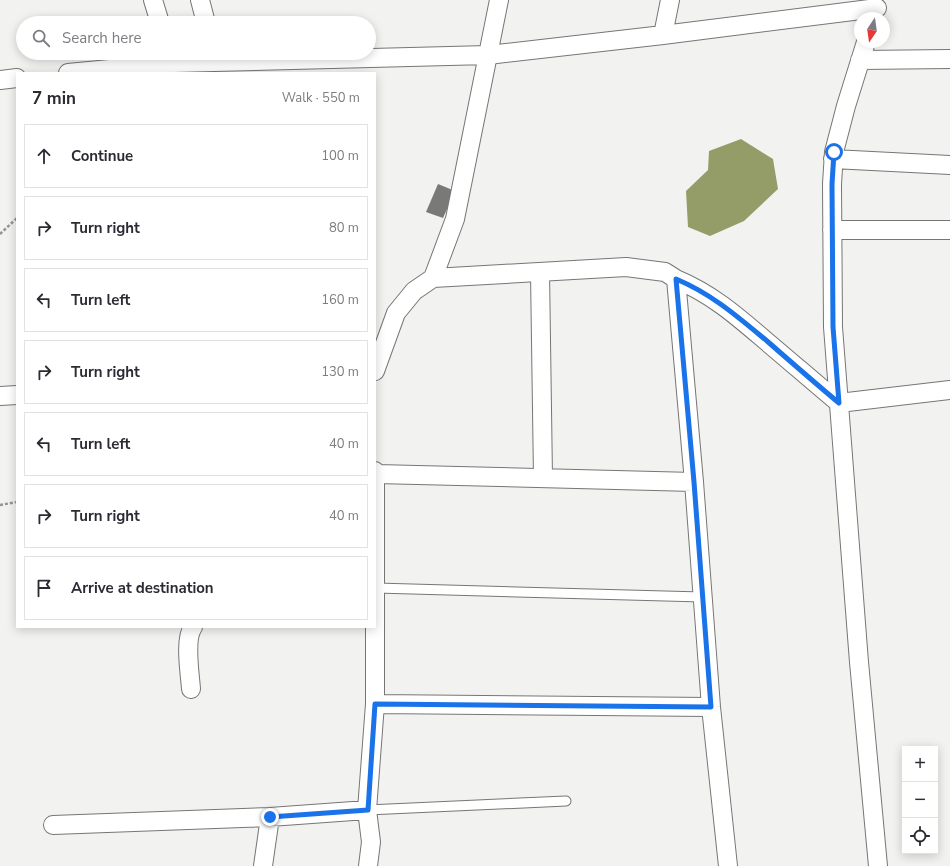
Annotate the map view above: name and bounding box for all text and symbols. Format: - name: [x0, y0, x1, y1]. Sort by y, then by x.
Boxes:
- north arrow: [854, 12, 890, 48]
- search box: [16, 16, 376, 60]
- icon: search: [30, 27, 52, 49]
- text: Search here: [62, 28, 142, 48]
- text: 7 min: [32, 87, 76, 110]
- text: Walk · 550 m: [282, 89, 360, 107]
- route start: [825, 143, 843, 161]
- icon: ahead: [33, 145, 55, 167]
- text: Continue: [71, 146, 133, 166]
- text: 100 m: [321, 147, 359, 165]
- icon: right: [33, 217, 55, 239]
- text: Turn right: [71, 218, 140, 238]
- text: 80 m: [329, 219, 359, 237]
- icon: left: [33, 289, 55, 311]
- text: Turn left: [71, 290, 130, 310]
- text: 160 m: [321, 291, 359, 309]
- icon: right: [33, 361, 55, 383]
- text: Turn right: [71, 362, 140, 382]
- text: 130 m: [321, 363, 359, 381]
- icon: left: [33, 433, 55, 455]
- text: Turn left: [71, 434, 130, 454]
- text: 40 m: [329, 435, 359, 453]
- icon: right: [33, 505, 55, 527]
- text: Turn right: [71, 506, 140, 526]
- text: 40 m: [329, 507, 359, 525]
- icon: arrive: [33, 577, 55, 599]
- text: Arrive at destination: [71, 578, 214, 598]
- map controls: [902, 746, 938, 854]
- button: +: [902, 746, 938, 782]
- button: −: [902, 782, 938, 818]
- route end: [261, 808, 279, 826]
- button: locate: [902, 818, 938, 854]

